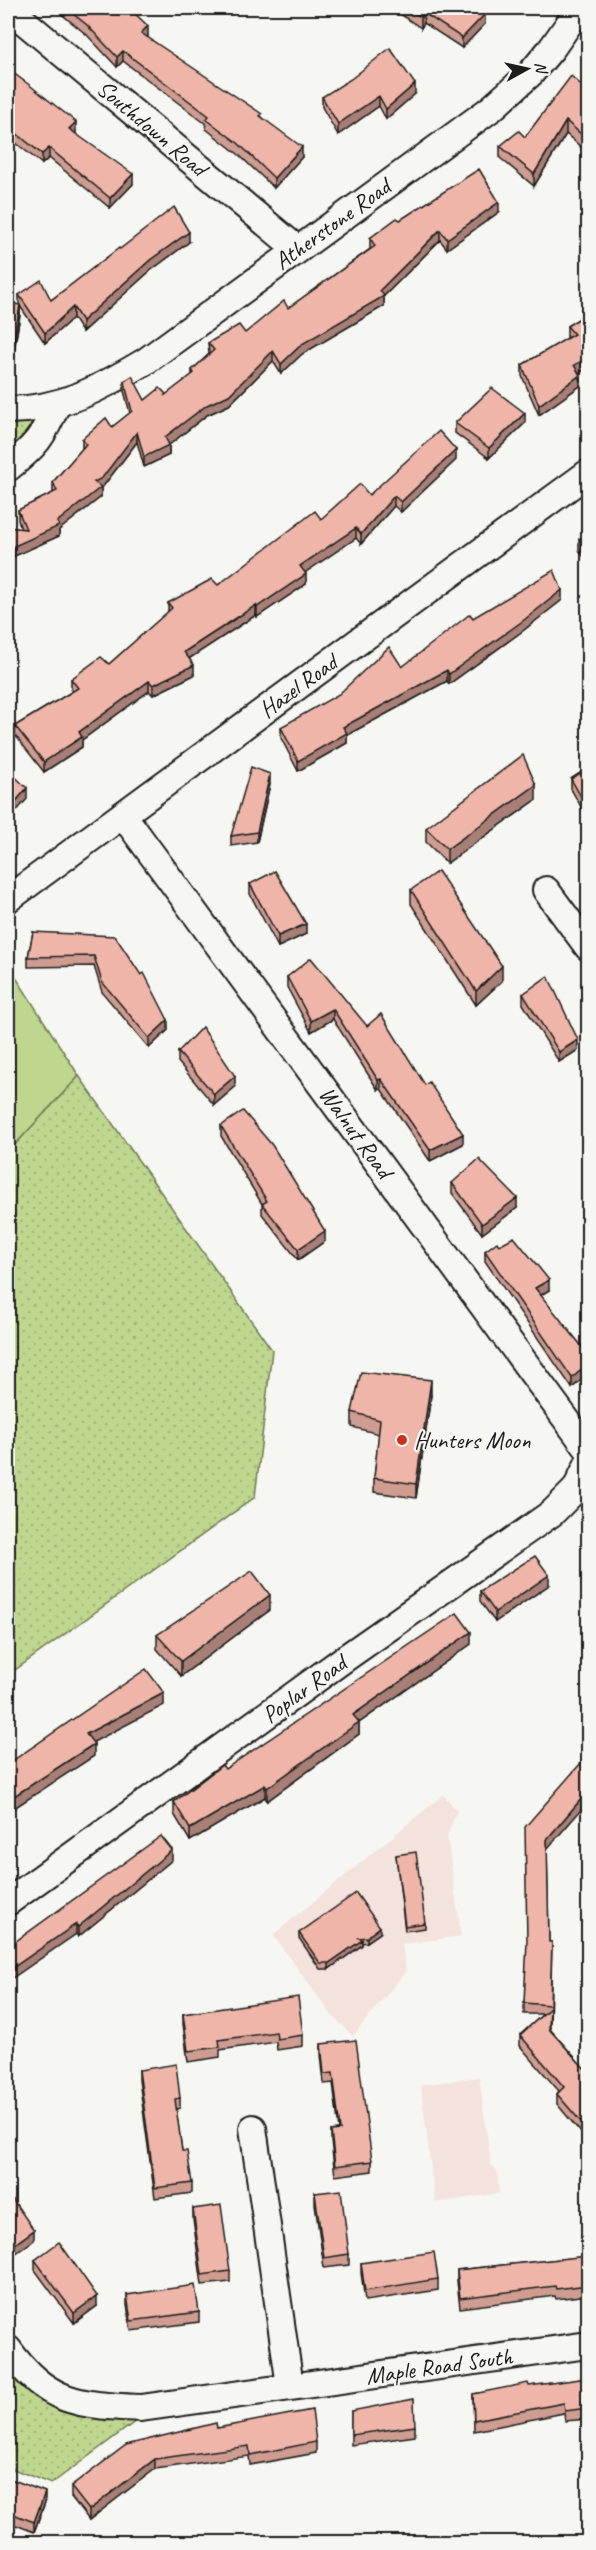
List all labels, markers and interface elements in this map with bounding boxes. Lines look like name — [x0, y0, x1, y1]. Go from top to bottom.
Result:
north arrow — [497, 39, 557, 99]
text: N — [530, 61, 552, 76]
street label: Southdown Road — [91, 73, 216, 185]
street label: Atherstone Road — [268, 170, 399, 276]
street label: Hazel Road — [253, 645, 346, 724]
street label: Walnut Road — [313, 1080, 401, 1187]
place label: Hunters Moon — [414, 1425, 531, 1455]
marker: Hunters Moon — [395, 1433, 409, 1447]
street label: Poplar Road — [256, 1646, 355, 1730]
street label: Maple Road South — [364, 2341, 515, 2391]

